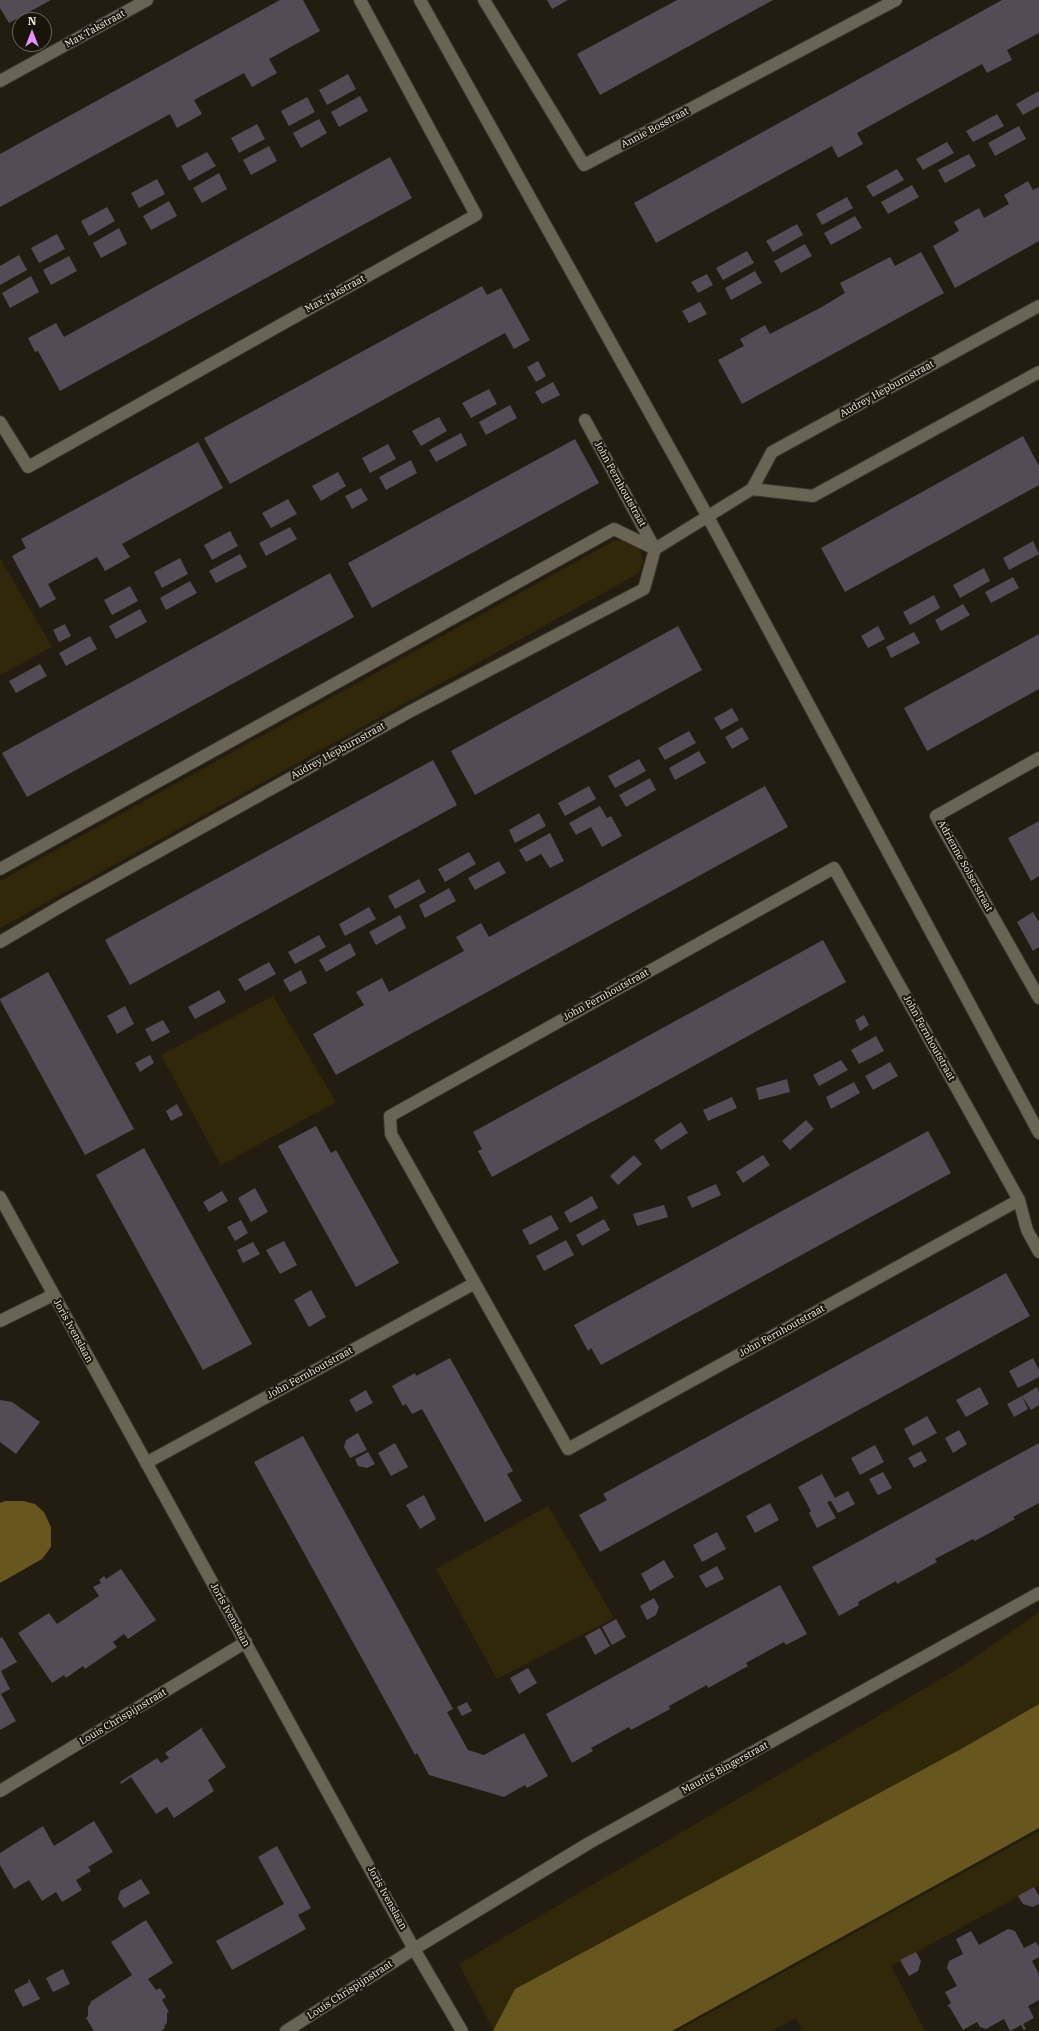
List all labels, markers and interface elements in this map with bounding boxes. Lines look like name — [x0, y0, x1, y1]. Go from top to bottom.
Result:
street label: Max Takstraat — [63, 8, 127, 50]
north arrow — [12, 12, 52, 52]
text: N — [28, 14, 36, 28]
street label: Annie Bosstraat — [619, 105, 691, 151]
street label: Max Takstraat — [303, 273, 367, 315]
street label: Audrey Hepburnstraat — [838, 358, 936, 420]
street label: John Fernhoutstraat — [592, 439, 648, 529]
street label: Audrey Hepburnstraat — [289, 720, 387, 782]
street label: Adrienne Solserstraat — [935, 818, 995, 914]
street label: John Fernhoutstraat — [561, 967, 651, 1023]
street label: John Fernhoutstraat — [901, 993, 957, 1083]
street label: Joris Ivenslaan — [51, 1297, 95, 1365]
street label: John Fernhoutstraat — [737, 1303, 827, 1359]
street label: John Fernhoutstraat — [265, 1345, 355, 1401]
street label: Joris Ivenslaan — [208, 1581, 252, 1649]
street label: Louis Chrispijnstraat — [77, 1686, 169, 1748]
street label: Maurits Bingerstraat — [680, 1739, 770, 1797]
street label: Joris Ivenslaan — [365, 1864, 409, 1932]
street label: Louis Chrispijnstraat — [305, 1958, 395, 2022]

